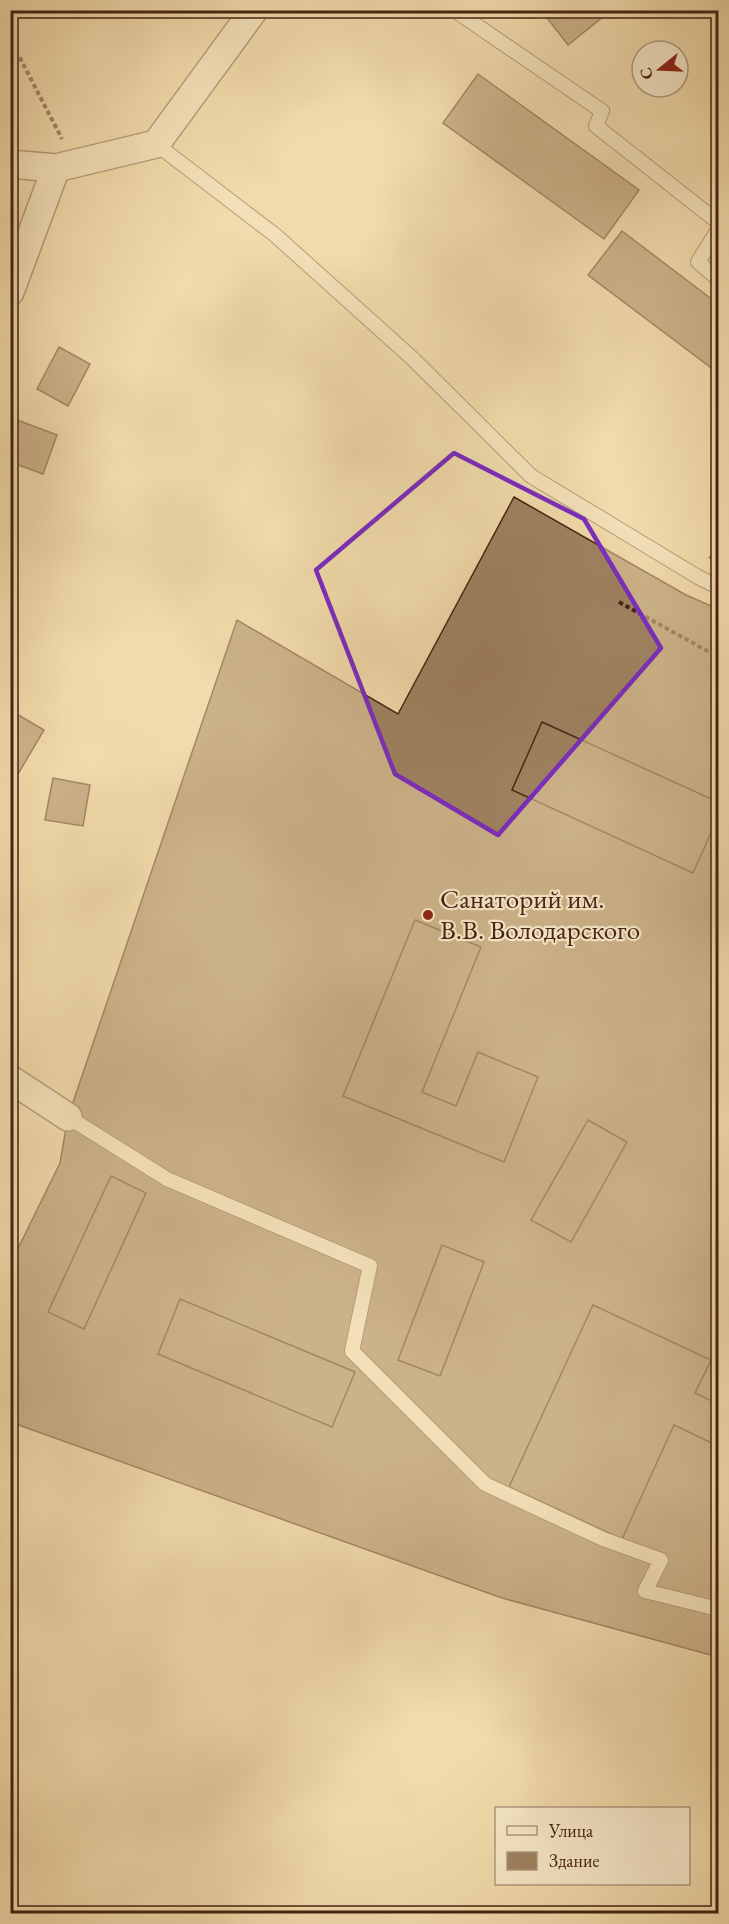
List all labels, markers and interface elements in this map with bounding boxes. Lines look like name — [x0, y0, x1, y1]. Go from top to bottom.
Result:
north arrow — [630, 39, 690, 99]
text: С — [634, 65, 658, 82]
place label: Санаторий им. В.В. Володарского — [440, 881, 640, 947]
marker: Санаторий им. В.В. Володарского — [421, 908, 435, 922]
legend — [495, 1807, 690, 1885]
text: Улица — [548, 1819, 594, 1842]
text: Здание — [549, 1849, 599, 1872]

